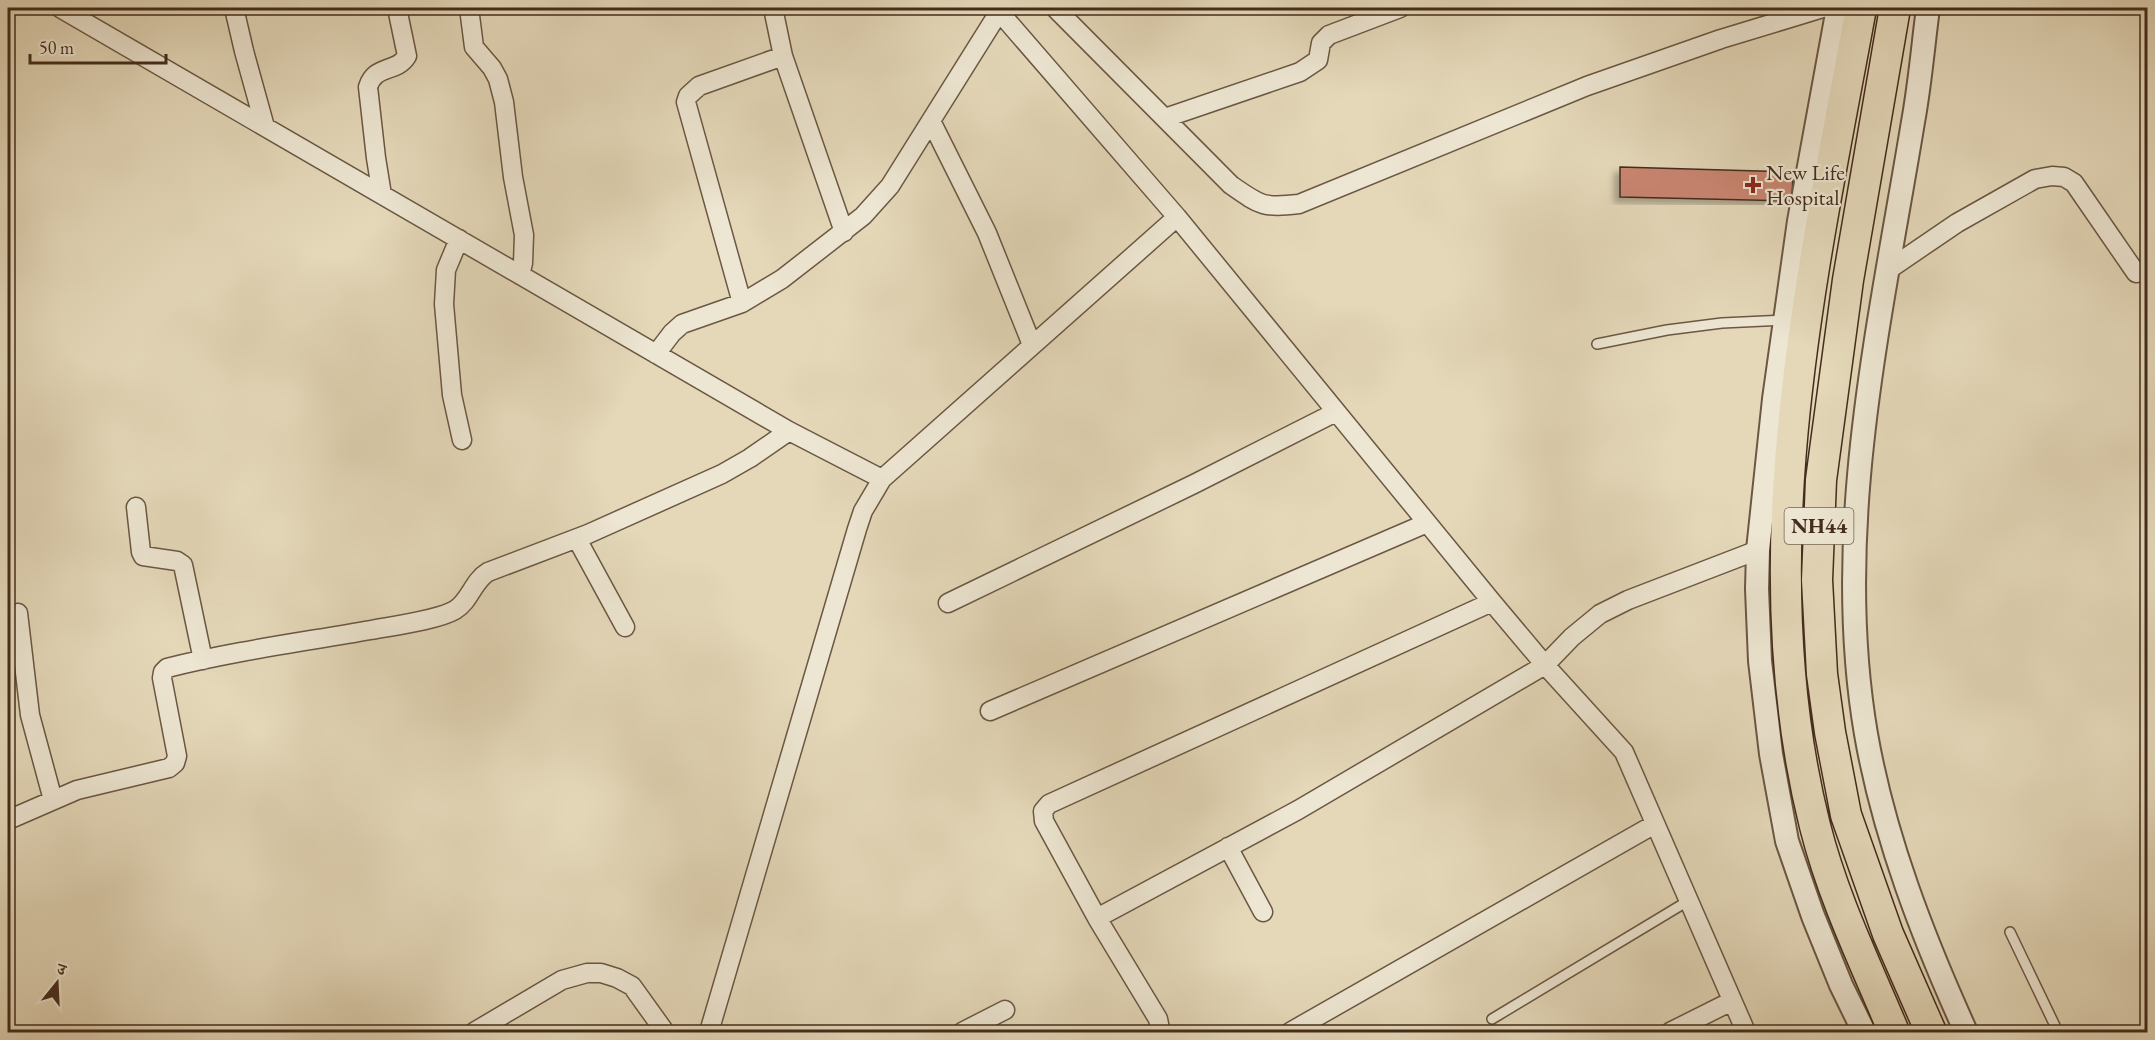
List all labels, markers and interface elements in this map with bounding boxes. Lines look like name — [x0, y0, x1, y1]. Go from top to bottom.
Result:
scale bar — [30, 27, 166, 65]
text: 50 m — [39, 36, 74, 59]
place label: New Life Hospital — [1766, 158, 1845, 212]
marker: New Life Hospital — [1744, 176, 1762, 194]
road number: NH44 — [1784, 508, 1854, 544]
north arrow — [27, 953, 87, 1013]
text: उ — [53, 958, 70, 981]

